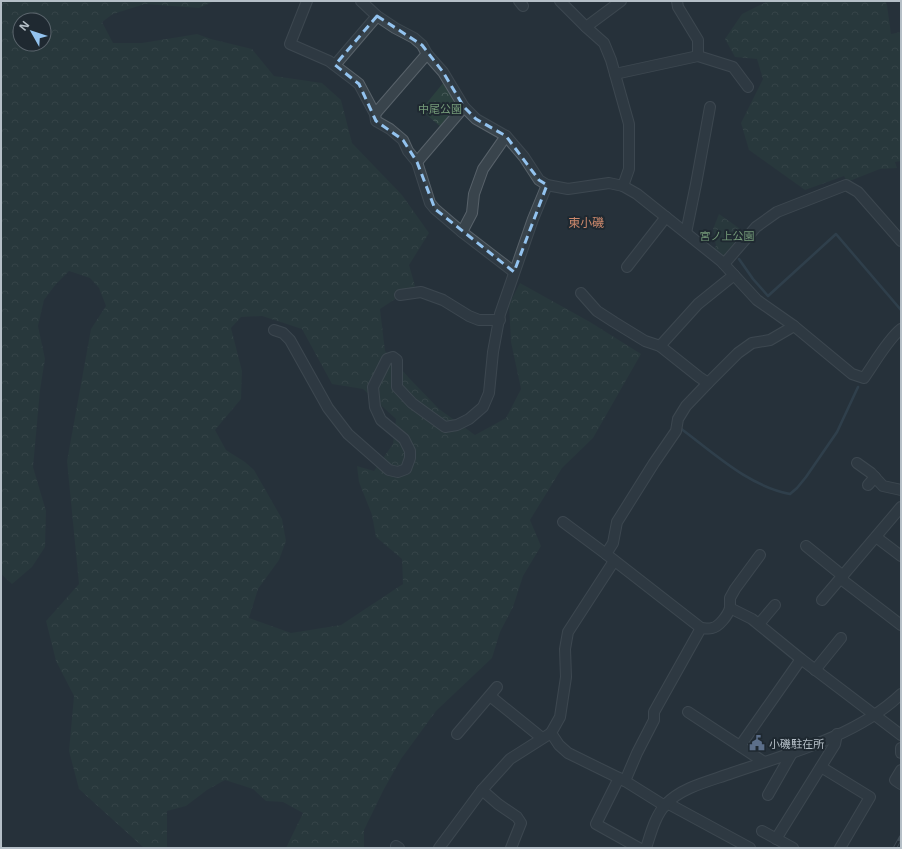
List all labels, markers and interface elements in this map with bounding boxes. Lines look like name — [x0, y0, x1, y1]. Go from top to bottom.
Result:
north arrow — [12, 12, 52, 52]
text: N — [15, 17, 32, 34]
park label: 中尾公園 — [418, 101, 462, 116]
district label: 東小磯 — [568, 214, 604, 231]
park label: 宮ノ上公園 — [700, 228, 755, 243]
public building icon: 小磯駐在所 — [748, 734, 766, 752]
place label: 小磯駐在所 — [769, 736, 825, 751]

